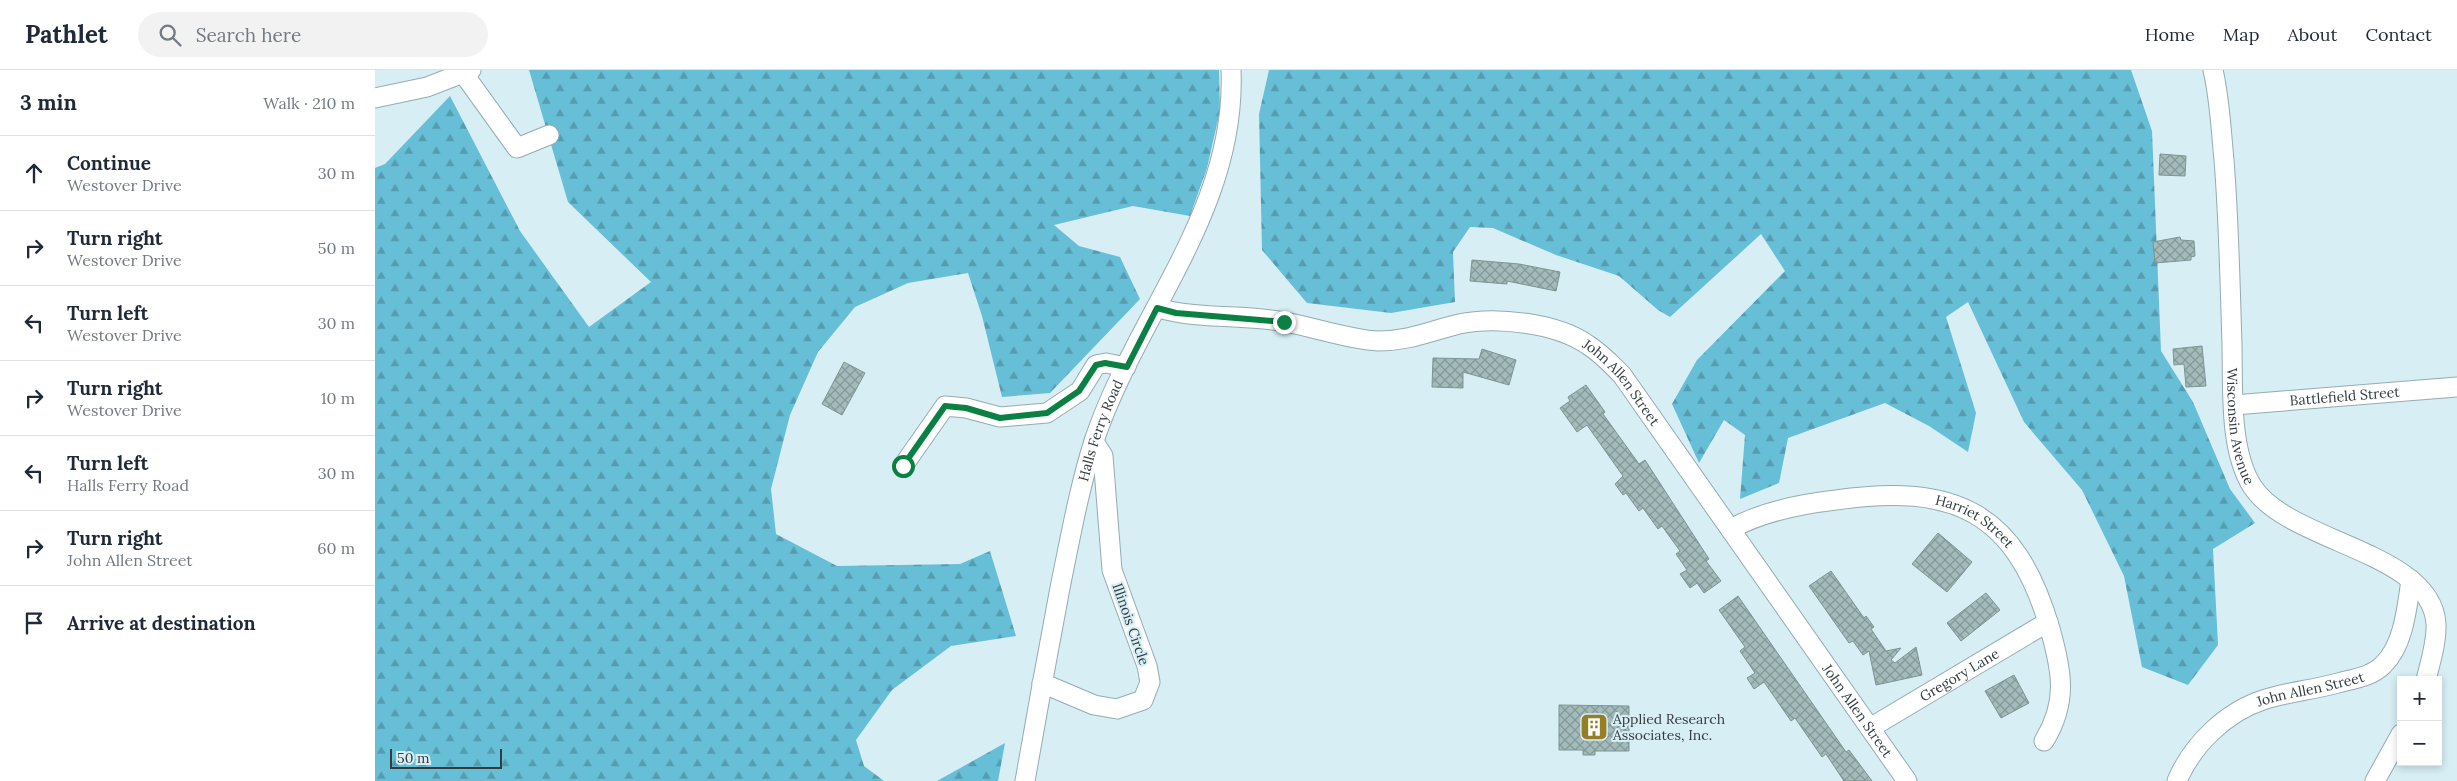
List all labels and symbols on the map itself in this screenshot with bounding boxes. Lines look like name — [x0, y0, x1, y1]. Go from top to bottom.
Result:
route end — [1273, 311, 1296, 334]
street label: John Allen Street — [1578, 334, 1664, 430]
street label: Wisconsin Avenue — [2223, 368, 2259, 488]
street label: Halls Ferry Road — [1074, 377, 1127, 483]
street label: Battlefield Street — [2289, 383, 2401, 409]
route start — [892, 455, 915, 478]
street label: Harriet Street — [1934, 491, 2018, 552]
street label: Illinois Circle — [1109, 581, 1154, 668]
street label: Gregory Lane — [1916, 644, 2003, 705]
street label: John Allen Street — [1818, 660, 1897, 761]
street label: John Allen Street — [2253, 668, 2367, 711]
place label: Applied Research Associates, Inc. — [1612, 710, 1725, 744]
building icon: Applied Research Associates, Inc. — [1579, 712, 1609, 742]
scale bar — [390, 746, 503, 769]

